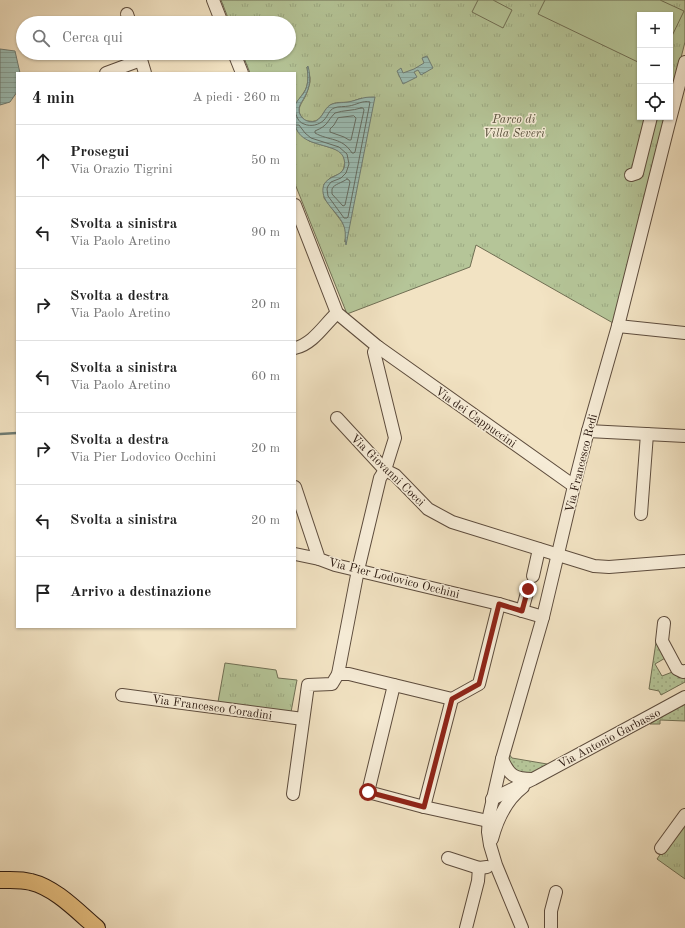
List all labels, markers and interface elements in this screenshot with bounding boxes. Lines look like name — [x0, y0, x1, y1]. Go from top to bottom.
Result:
map controls — [637, 12, 673, 120]
button: + — [637, 12, 673, 48]
search box — [16, 16, 296, 60]
icon: search — [30, 27, 52, 49]
text: Cerca qui — [62, 31, 123, 46]
button: − — [637, 48, 673, 84]
button: locate — [637, 84, 673, 120]
text: 4 min — [32, 90, 75, 107]
text: A piedi · 260 m — [192, 91, 280, 104]
park label: Parco di Villa Severi — [483, 114, 545, 140]
text: Prosegui — [70, 145, 129, 160]
icon: ahead — [32, 150, 54, 172]
text: 50 m — [251, 154, 280, 167]
text: Via Orazio Tigrini — [70, 163, 172, 176]
text: Svolta a sinistra — [70, 217, 177, 232]
icon: left — [32, 222, 54, 244]
text: 90 m — [251, 226, 280, 239]
text: Via Paolo Aretino — [70, 235, 171, 248]
text: Svolta a destra — [70, 289, 169, 304]
icon: right — [32, 294, 54, 316]
text: 20 m — [251, 298, 280, 311]
text: Via Paolo Aretino — [70, 307, 171, 320]
text: Svolta a sinistra — [70, 361, 177, 376]
icon: left — [32, 366, 54, 388]
text: 60 m — [251, 370, 280, 383]
text: Via Paolo Aretino — [70, 379, 171, 392]
street label: Via dei Cappuccini — [433, 385, 518, 450]
street label: Via Francesco Redi — [564, 413, 600, 514]
street label: Via Giovanni Cocci — [348, 432, 427, 509]
text: Svolta a destra — [70, 433, 169, 448]
icon: right — [32, 438, 54, 460]
text: 20 m — [251, 442, 280, 455]
text: Via Pier Lodovico Occhini — [70, 451, 216, 464]
icon: left — [32, 510, 54, 532]
text: Svolta a sinistra — [70, 513, 177, 528]
text: 20 m — [251, 514, 280, 527]
street label: Via Pier Lodovico Occhini — [327, 557, 461, 601]
route end — [519, 580, 537, 598]
icon: arrive — [32, 582, 54, 604]
text: Arrivo a destinazione — [70, 585, 211, 600]
street label: Via Francesco Coradini — [151, 694, 273, 722]
street label: Via Antonio Garbasso — [556, 707, 663, 771]
route start — [359, 783, 377, 801]

